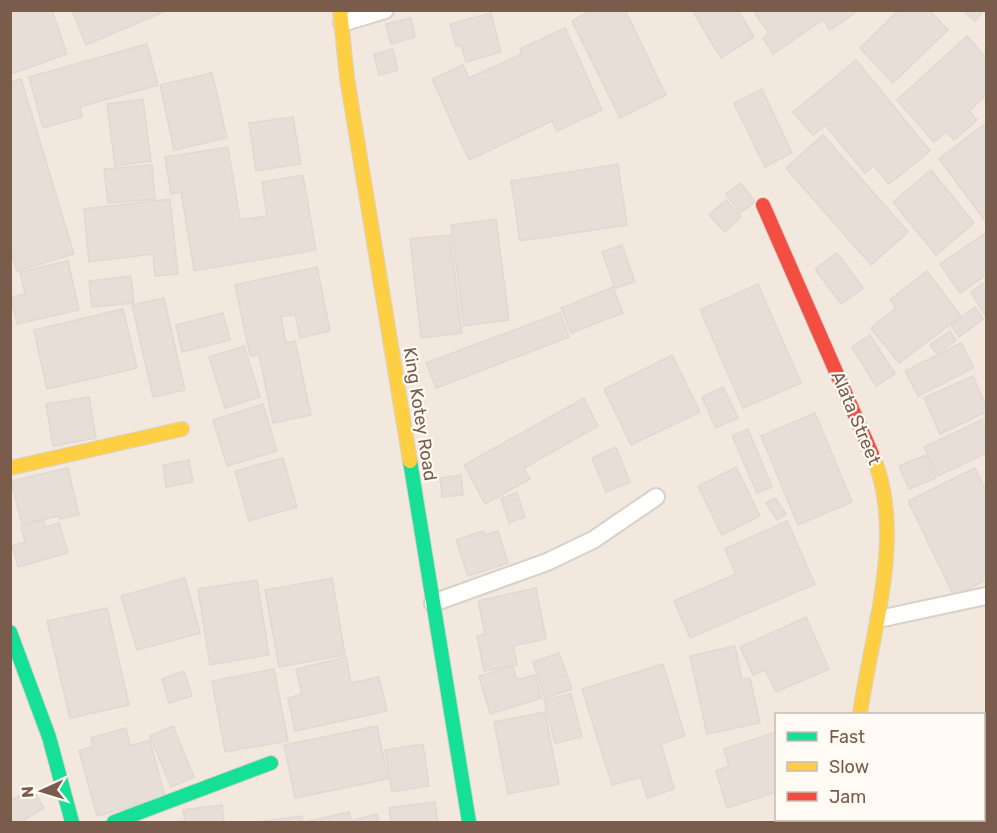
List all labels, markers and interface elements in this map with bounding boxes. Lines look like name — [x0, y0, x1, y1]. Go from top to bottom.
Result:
street label: King Kotey Road — [399, 346, 441, 482]
street label: Alata Street — [826, 368, 886, 468]
legend — [775, 713, 985, 821]
text: Fast — [829, 726, 865, 748]
text: Slow — [829, 756, 869, 778]
north arrow — [12, 761, 72, 821]
text: N — [18, 786, 37, 798]
text: Jam — [829, 786, 866, 808]

